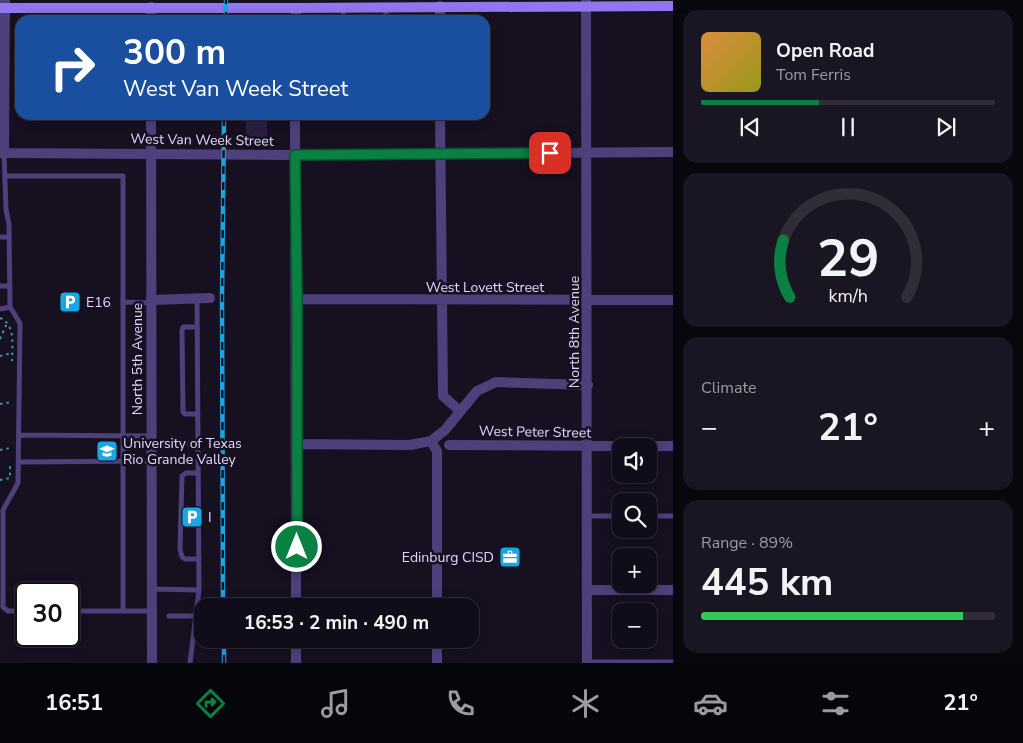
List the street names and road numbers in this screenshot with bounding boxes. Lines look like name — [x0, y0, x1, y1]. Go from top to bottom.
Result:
street label: West Van Week Street — [130, 129, 274, 151]
street label: North 8th Avenue — [565, 276, 584, 388]
street label: West Lovett Street — [426, 278, 544, 297]
street label: North 5th Avenue — [128, 303, 147, 415]
street label: West Peter Street — [479, 422, 591, 442]

